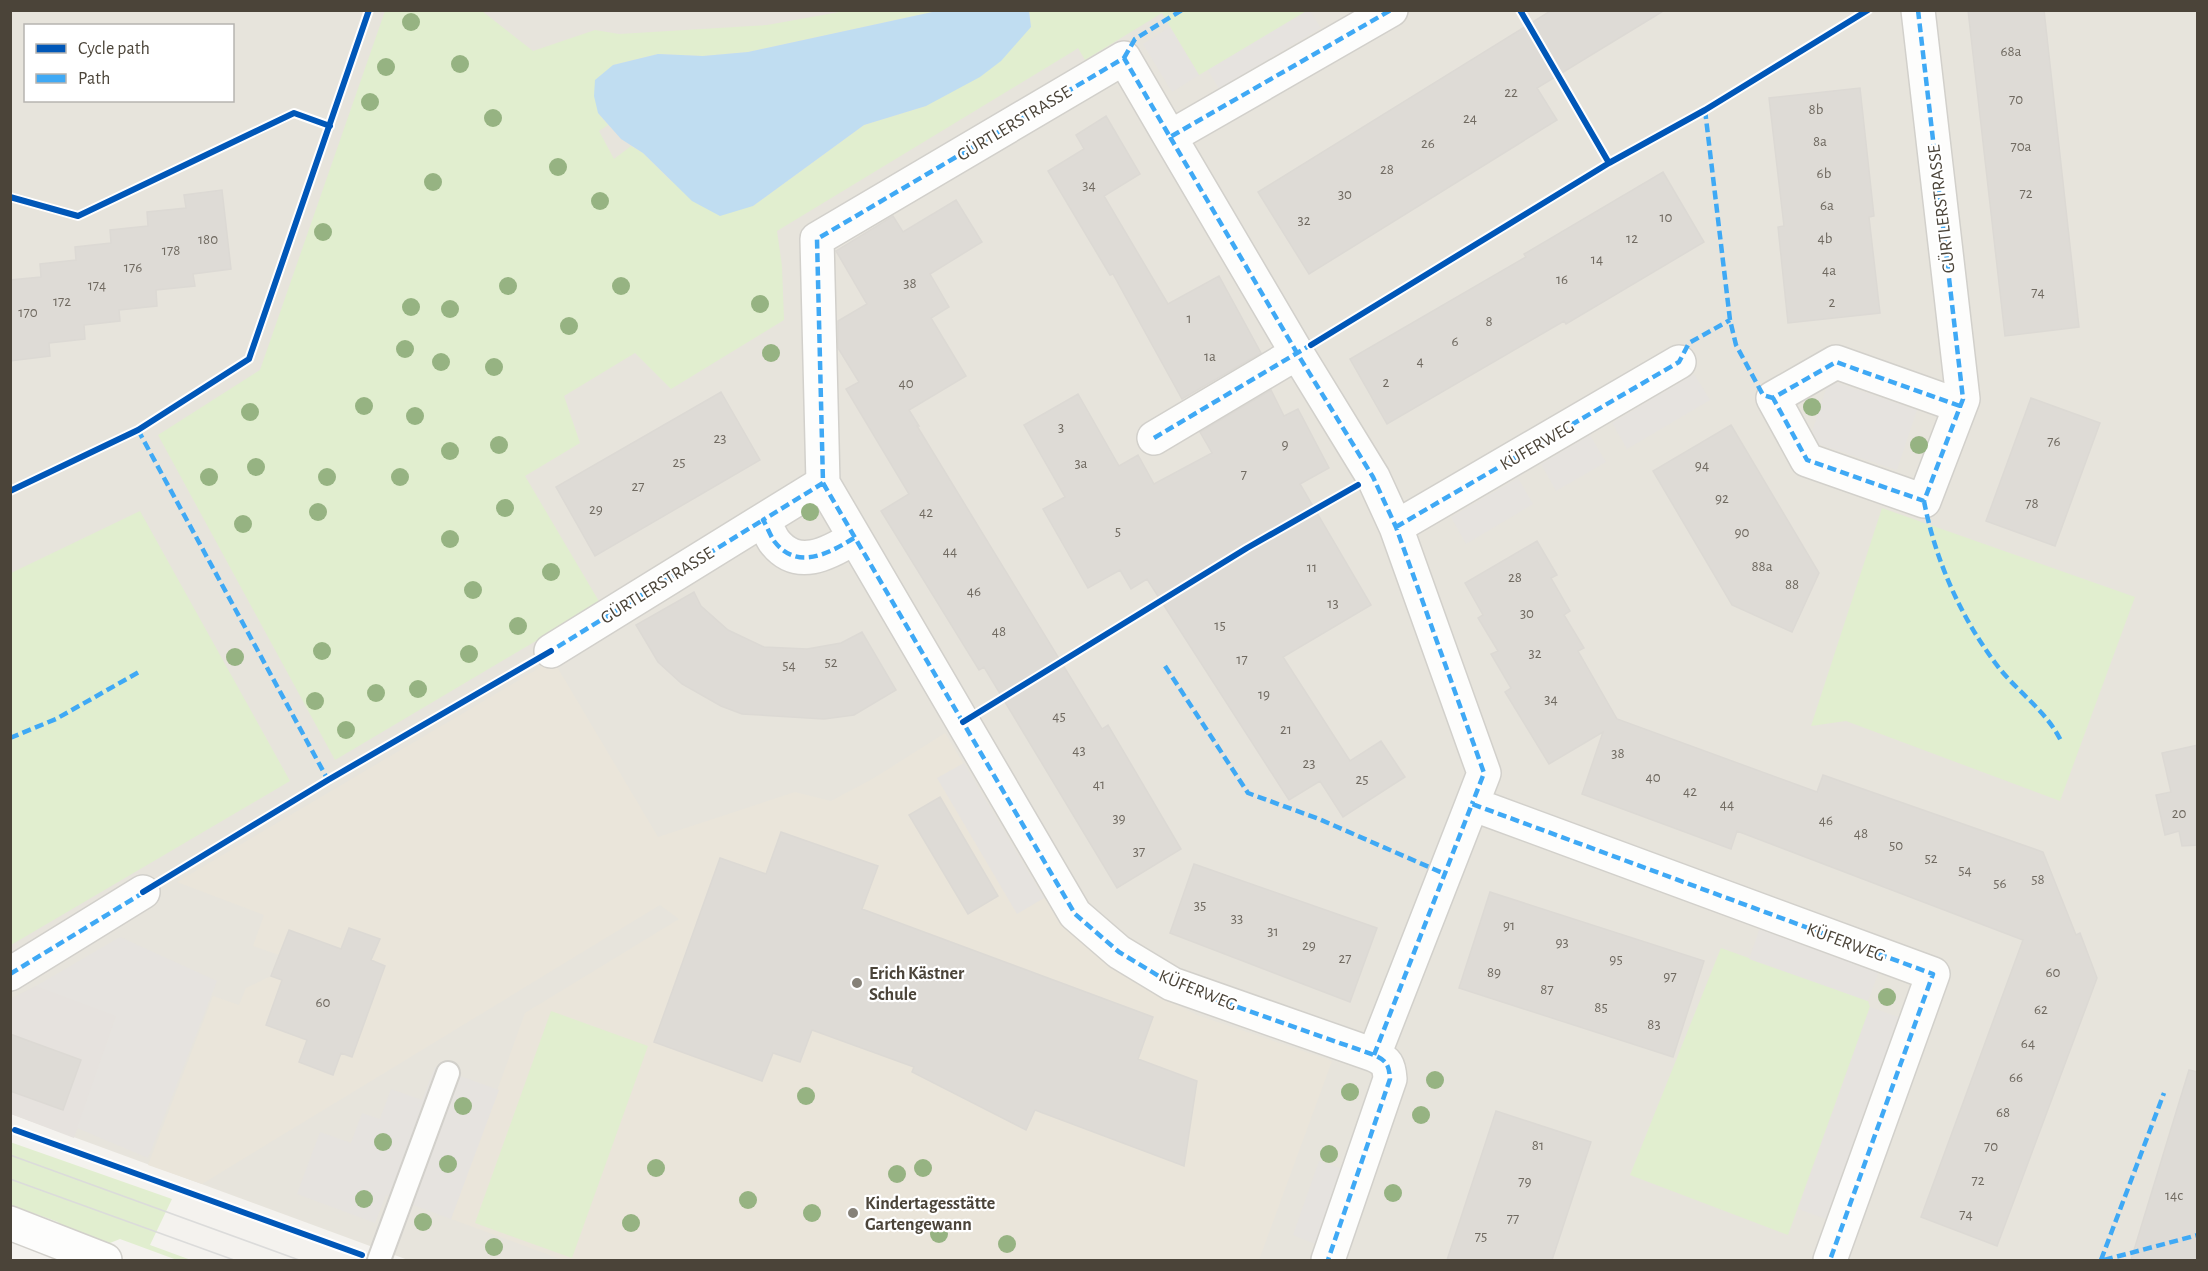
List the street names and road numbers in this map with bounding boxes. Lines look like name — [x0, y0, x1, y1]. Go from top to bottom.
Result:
street label: GÜRTLERSTRASSE — [953, 81, 1075, 165]
street label: GÜRTLERSTRASSE — [1923, 143, 1959, 274]
street label: KÜFERWEG — [1496, 416, 1578, 474]
street label: GÜRTLERSTRASSE — [597, 542, 717, 628]
street label: KÜFERWEG — [1804, 919, 1888, 965]
street label: KÜFERWEG — [1156, 965, 1240, 1015]

